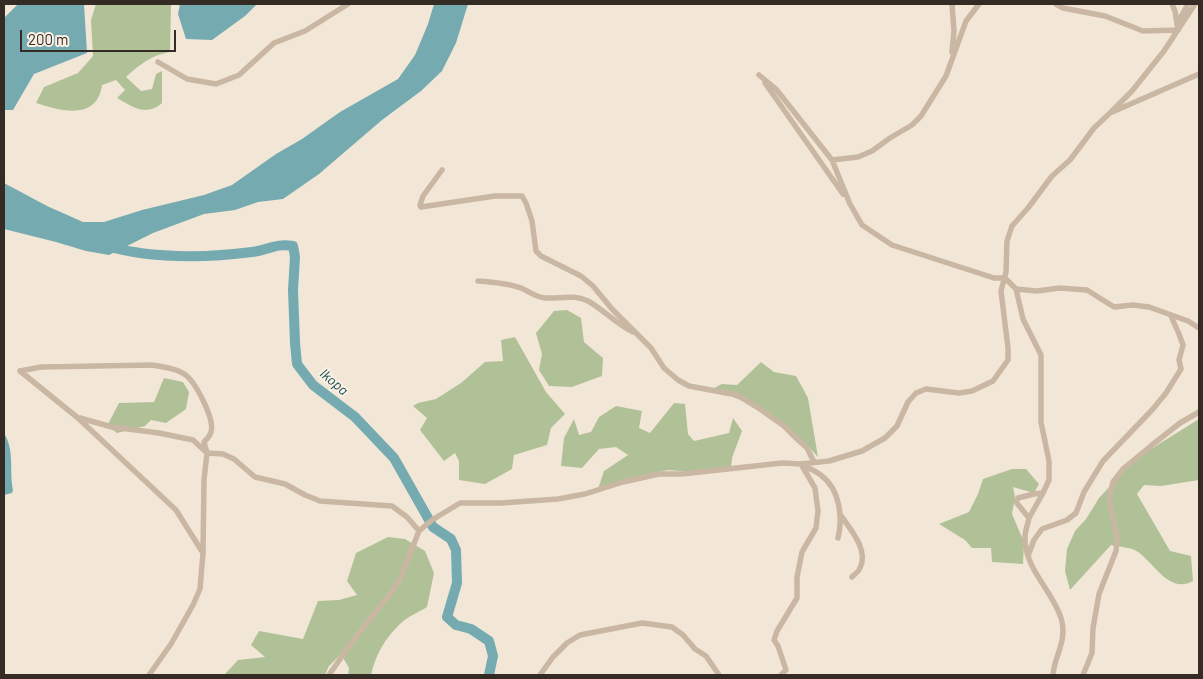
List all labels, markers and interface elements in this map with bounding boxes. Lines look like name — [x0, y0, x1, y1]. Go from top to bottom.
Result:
scale bar — [22, 20, 179, 52]
text: 200 m — [28, 30, 68, 48]
water label: Ikopa — [316, 365, 352, 399]

